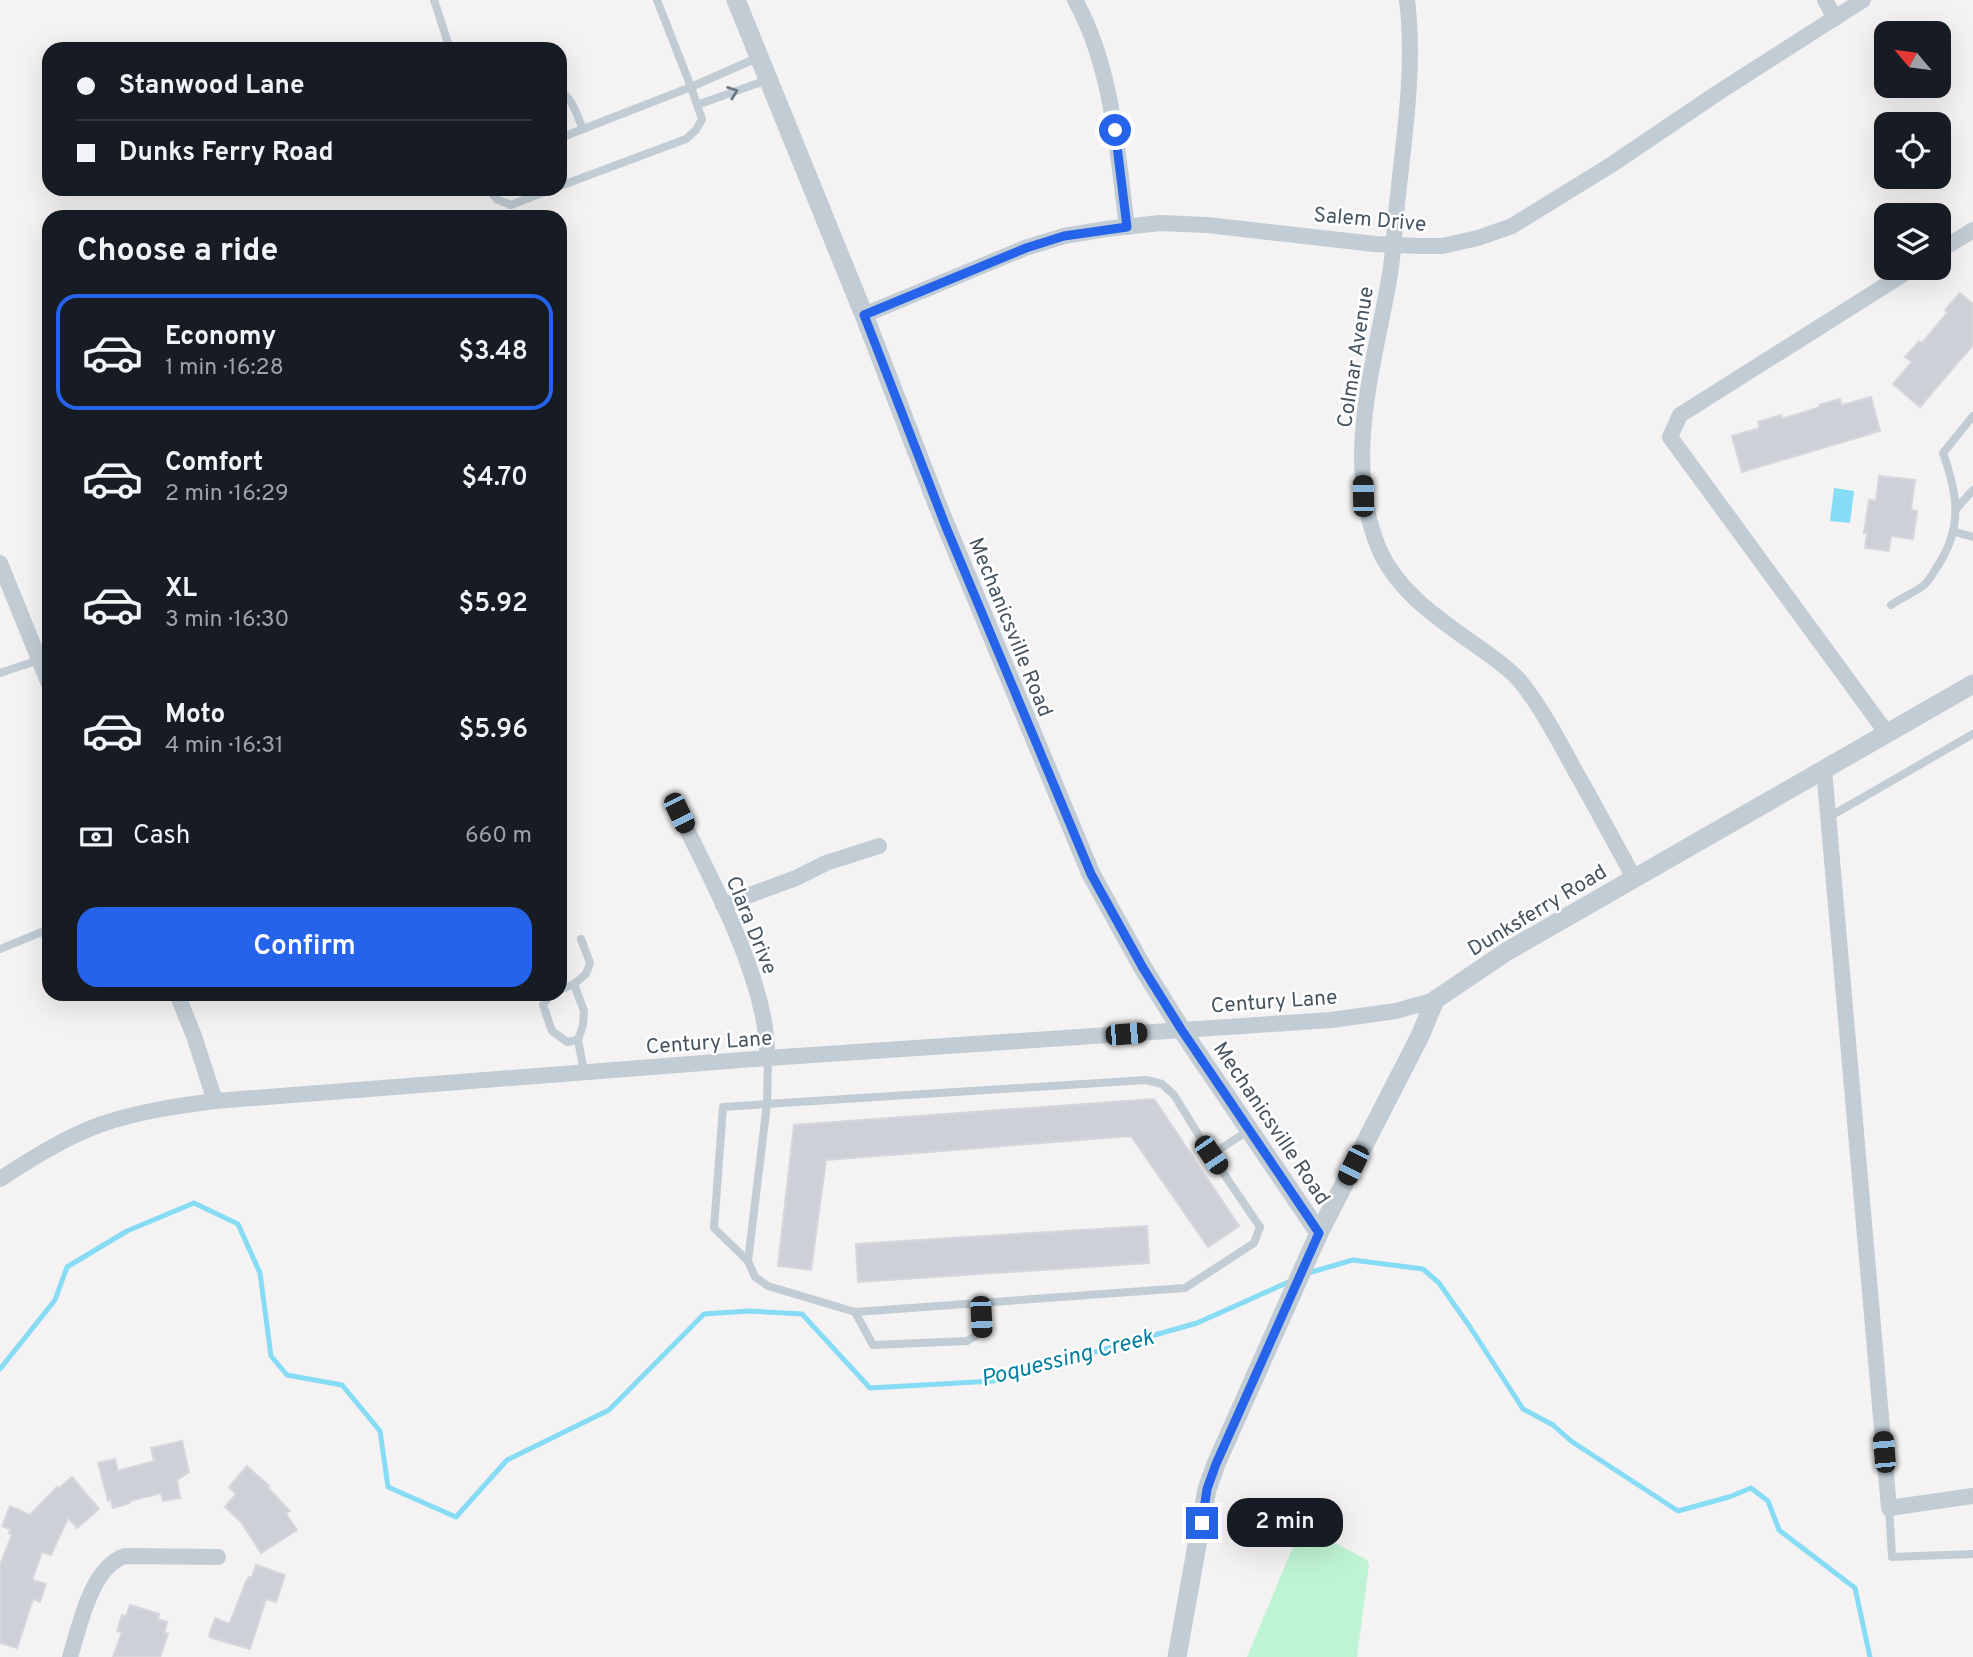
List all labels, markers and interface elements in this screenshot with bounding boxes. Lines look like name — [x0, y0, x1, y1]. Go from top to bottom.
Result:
north arrow — [1874, 21, 1951, 98]
map controls — [1874, 21, 1951, 280]
text: Stanwood Lane — [119, 70, 305, 103]
one-way arrow — [726, 87, 738, 101]
button: locate — [1874, 112, 1951, 189]
route start — [1099, 114, 1131, 146]
text: Dunks Ferry Road — [119, 137, 333, 170]
street label: Salem Drive — [1312, 202, 1427, 239]
button: layers — [1874, 203, 1951, 280]
text: Choose a ride — [77, 232, 278, 272]
street label: Colmar Avenue — [1332, 285, 1381, 430]
icon: car — [81, 321, 144, 384]
text: Economy — [165, 321, 276, 354]
text: $3.48 — [458, 336, 528, 369]
text: 1 min · 16:28 — [165, 354, 284, 383]
icon: car — [81, 447, 144, 510]
text: Comfort — [165, 447, 263, 480]
text: $4.70 — [462, 462, 528, 495]
car — [1353, 475, 1374, 517]
text: 2 min · 16:29 — [165, 480, 289, 509]
street label: Mechanicsville Road — [961, 534, 1058, 721]
icon: car — [81, 573, 144, 636]
text: XL — [165, 573, 197, 606]
text: $5.92 — [459, 588, 528, 621]
text: 3 min · 16:30 — [165, 606, 289, 635]
icon: car — [81, 699, 144, 762]
text: Moto — [165, 699, 225, 732]
text: $5.96 — [459, 714, 528, 747]
text: 4 min · 16:31 — [165, 732, 284, 761]
car — [661, 790, 698, 836]
icon: cash — [77, 818, 115, 856]
text: Cash — [133, 820, 190, 853]
text: 660 m — [465, 822, 532, 851]
street label: Dunksferry Road — [1463, 859, 1612, 963]
street label: Clara Drive — [719, 872, 783, 979]
button: Confirm — [77, 907, 532, 987]
street label: Century Lane — [1210, 985, 1338, 1020]
car — [1105, 1022, 1148, 1046]
street label: Century Lane — [645, 1026, 773, 1061]
street label: Mechanicsville Road — [1206, 1037, 1335, 1211]
car — [1191, 1132, 1232, 1178]
car — [1335, 1142, 1372, 1188]
car — [970, 1295, 993, 1339]
water label: Poquessing Creek — [978, 1324, 1157, 1395]
car — [1872, 1430, 1897, 1474]
callout: 2 min — [1226, 1498, 1342, 1548]
route end — [1186, 1507, 1218, 1539]
text: 2 min — [1255, 1508, 1315, 1537]

